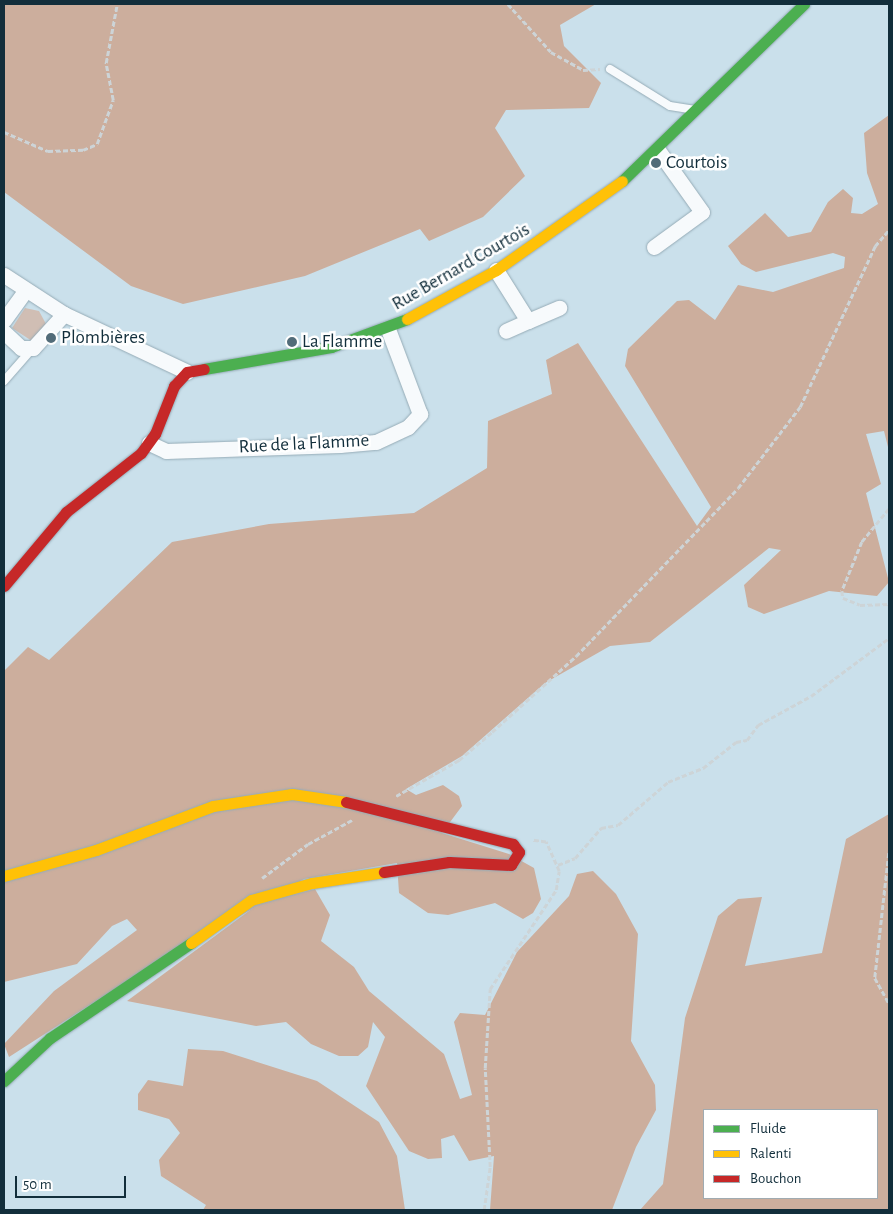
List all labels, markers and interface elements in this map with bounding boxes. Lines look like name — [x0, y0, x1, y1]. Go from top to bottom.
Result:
place label: Courtois — [666, 152, 727, 174]
marker: Courtois — [650, 157, 662, 169]
street label: Rue Bernard Courtois — [388, 218, 534, 316]
place label: Plombières — [61, 327, 145, 349]
place label: La Flamme — [302, 331, 382, 353]
marker: Plombières — [45, 332, 57, 344]
marker: La Flamme — [286, 336, 298, 348]
street label: Rue de la Flamme — [238, 429, 370, 459]
legend — [703, 1109, 878, 1199]
text: Fluide — [750, 1121, 786, 1136]
text: Ralenti — [750, 1146, 792, 1161]
scale bar — [18, 1166, 129, 1198]
text: Bouchon — [750, 1171, 801, 1186]
text: 50 m — [23, 1177, 52, 1192]

